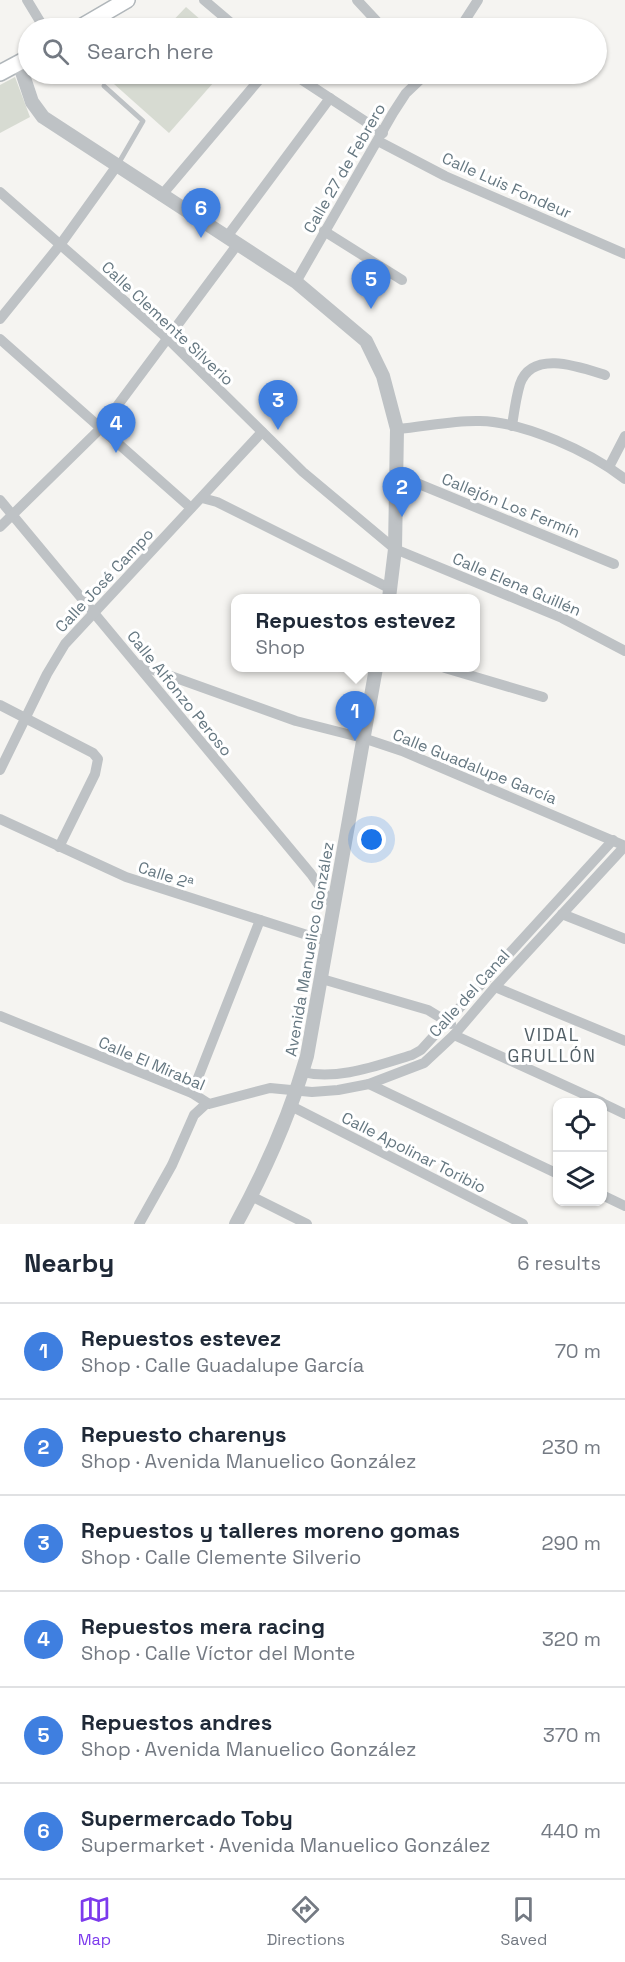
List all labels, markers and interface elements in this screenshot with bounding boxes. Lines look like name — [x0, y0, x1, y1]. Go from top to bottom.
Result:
search box — [18, 18, 607, 84]
icon: search — [39, 35, 72, 68]
text: Search here — [87, 37, 214, 65]
street label: Calle 27 de Febrero — [299, 100, 390, 237]
street label: Calle Luis Fondeur — [439, 147, 575, 223]
pin: 6 — [182, 188, 220, 238]
street label: Calle Clemente Silverio — [97, 257, 238, 390]
pin: 5 — [352, 260, 391, 309]
pin: 3 — [258, 380, 298, 430]
pin: 4 — [96, 404, 136, 453]
pin: 2 — [382, 468, 422, 517]
street label: Callejón Los Fermín — [439, 468, 583, 543]
street label: Calle José Campo — [51, 524, 158, 637]
street label: Calle Elena Guillén — [449, 548, 584, 621]
popup — [231, 594, 480, 672]
text: Repuestos estevez — [255, 606, 456, 634]
street label: Calle Alfonzo Peroso — [122, 626, 237, 760]
text: Shop — [255, 634, 305, 660]
pin: 1 — [336, 692, 374, 741]
street label: Calle Guadalupe García — [390, 724, 560, 809]
your location — [357, 825, 386, 854]
street label: Avenida Manuelico González — [280, 840, 339, 1058]
street label: Calle 2ª — [135, 857, 197, 894]
street label: Calle del Canal — [424, 945, 514, 1042]
district label: VIDAL GRULLÓN — [507, 1023, 597, 1067]
street label: Calle El Mirabal — [95, 1032, 208, 1095]
map controls — [553, 1098, 607, 1206]
button: locate — [553, 1098, 607, 1152]
street label: Calle Apolinar Toribio — [338, 1107, 490, 1198]
button: layers — [553, 1152, 607, 1206]
text: Nearby — [24, 1246, 114, 1280]
text: 6 results — [517, 1250, 601, 1276]
text: Repuestos estevez — [81, 1324, 281, 1352]
text: 1 — [39, 1338, 48, 1364]
text: 70 m — [555, 1338, 601, 1364]
text: Shop · Calle Guadalupe García — [81, 1352, 364, 1378]
text: Repuesto charenys — [81, 1420, 287, 1448]
text: 2 — [38, 1434, 49, 1460]
text: 230 m — [542, 1434, 601, 1460]
text: Shop · Avenida Manuelico González — [81, 1448, 416, 1474]
text: Repuestos y talleres moreno gomas — [81, 1516, 460, 1544]
text: 3 — [37, 1530, 50, 1556]
text: 290 m — [542, 1530, 601, 1556]
text: Shop · Calle Clemente Silverio — [81, 1544, 361, 1570]
text: Repuestos mera racing — [81, 1612, 325, 1640]
text: 4 — [37, 1626, 50, 1652]
text: 320 m — [542, 1626, 601, 1652]
text: Shop · Calle Víctor del Monte — [81, 1640, 355, 1666]
text: Repuestos andres — [81, 1708, 272, 1736]
text: 5 — [38, 1722, 50, 1748]
text: 370 m — [543, 1722, 601, 1748]
text: Shop · Avenida Manuelico González — [81, 1736, 416, 1762]
text: Supermercado Toby — [81, 1804, 293, 1832]
text: 6 — [37, 1818, 50, 1844]
text: 440 m — [541, 1818, 601, 1844]
text: Supermarket · Avenida Manuelico González — [81, 1832, 491, 1858]
tab: Map — [78, 1893, 111, 1950]
tab: Directions — [267, 1893, 345, 1950]
tab: Saved — [501, 1893, 547, 1950]

